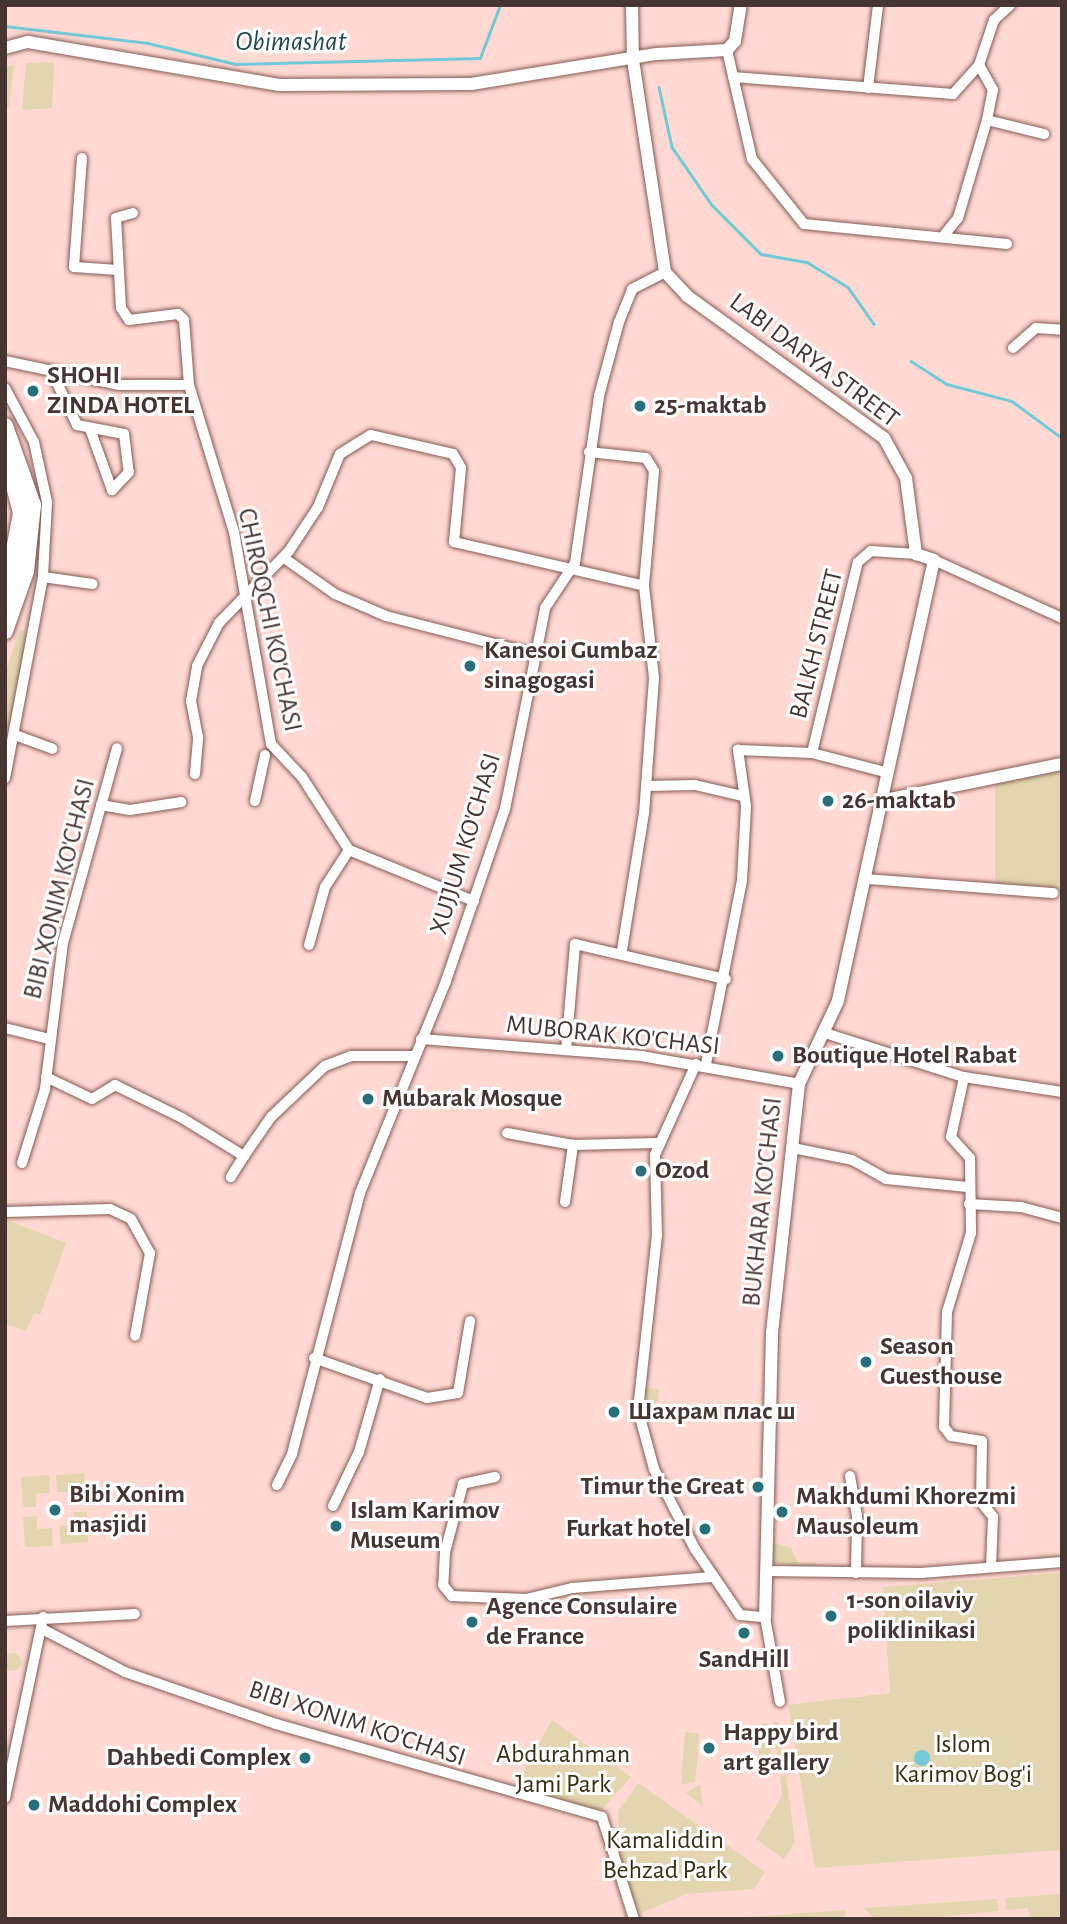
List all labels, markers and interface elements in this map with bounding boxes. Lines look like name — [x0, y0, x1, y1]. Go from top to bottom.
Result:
water label: Obimashat — [235, 25, 347, 59]
street label: LABI DARYA STREET — [723, 287, 905, 435]
place label: SHOHI ZINDA HOTEL — [47, 360, 194, 422]
marker: SHOHI ZINDA HOTEL — [25, 383, 41, 399]
place label: 25-maktab — [654, 390, 767, 422]
marker: 25-maktab — [632, 398, 648, 414]
street label: CHIROQCHI KO'CHASI — [230, 506, 308, 734]
street label: BALKH STREET — [783, 566, 851, 722]
place label: Kanesoi Gumbaz sinagogasi — [484, 635, 657, 696]
marker: Kanesoi Gumbaz sinagogasi — [462, 658, 478, 674]
street label: XUJJUM KO'CHASI — [424, 749, 508, 939]
street label: BIBI XONIM KO'CHASI — [17, 775, 103, 1003]
place label: 26-maktab — [842, 785, 956, 817]
marker: 26-maktab — [820, 793, 836, 809]
street label: MUBORAK KO'CHASI — [505, 1009, 721, 1063]
place label: Boutique Hotel Rabat — [792, 1040, 1017, 1072]
marker: Boutique Hotel Rabat — [770, 1048, 786, 1064]
place label: Mubarak Mosque — [382, 1083, 562, 1115]
marker: Mubarak Mosque — [360, 1091, 376, 1107]
street label: BUKHARA KO'CHASI — [736, 1096, 790, 1308]
place label: Ozod — [655, 1155, 709, 1187]
marker: Ozod — [633, 1163, 649, 1179]
place label: Season Guesthouse — [880, 1331, 1002, 1392]
marker: Season Guesthouse — [858, 1354, 874, 1370]
place label: Шахрам плас ш — [628, 1396, 796, 1428]
marker: Шахрам плас ш — [606, 1404, 622, 1420]
place label: Timur the Great — [580, 1471, 744, 1503]
place label: Bibi Xonim masjidi — [69, 1479, 185, 1540]
marker: Timur the Great — [750, 1479, 766, 1495]
place label: Makhdumi Khorezmi Mausoleum — [796, 1481, 1016, 1542]
place label: Islam Karimov Museum — [350, 1495, 500, 1556]
marker: Bibi Xonim masjidi — [47, 1502, 63, 1518]
marker: Makhdumi Khorezmi Mausoleum — [774, 1504, 790, 1520]
place label: Furkat hotel — [566, 1513, 691, 1545]
marker: Islam Karimov Museum — [328, 1518, 344, 1534]
marker: Furkat hotel — [697, 1521, 713, 1537]
place label: 1-son oilaviy poliklinikasi — [847, 1585, 976, 1646]
place label: Agence Consulaire de France — [486, 1591, 677, 1652]
marker: 1-son oilaviy poliklinikasi — [821, 1606, 841, 1626]
marker: Agence Consulaire de France — [464, 1614, 480, 1630]
marker: SandHill — [736, 1625, 752, 1641]
place label: SandHill — [699, 1644, 789, 1676]
street label: BIBI XONIM KO'CHASI — [245, 1674, 469, 1774]
place label: Happy bird art gallery — [723, 1717, 838, 1778]
park label: Islom Karimov Bog'i — [894, 1729, 1032, 1790]
park label: Abdurahman Jami Park — [496, 1739, 630, 1800]
marker: Happy bird art gallery — [701, 1740, 717, 1756]
place label: Dahbedi Complex — [106, 1742, 291, 1774]
marker: Dahbedi Complex — [297, 1750, 313, 1766]
place label: Maddohi Complex — [48, 1789, 237, 1821]
marker: Maddohi Complex — [26, 1797, 42, 1813]
park label: Kamaliddin Behzad Park — [603, 1825, 727, 1886]

